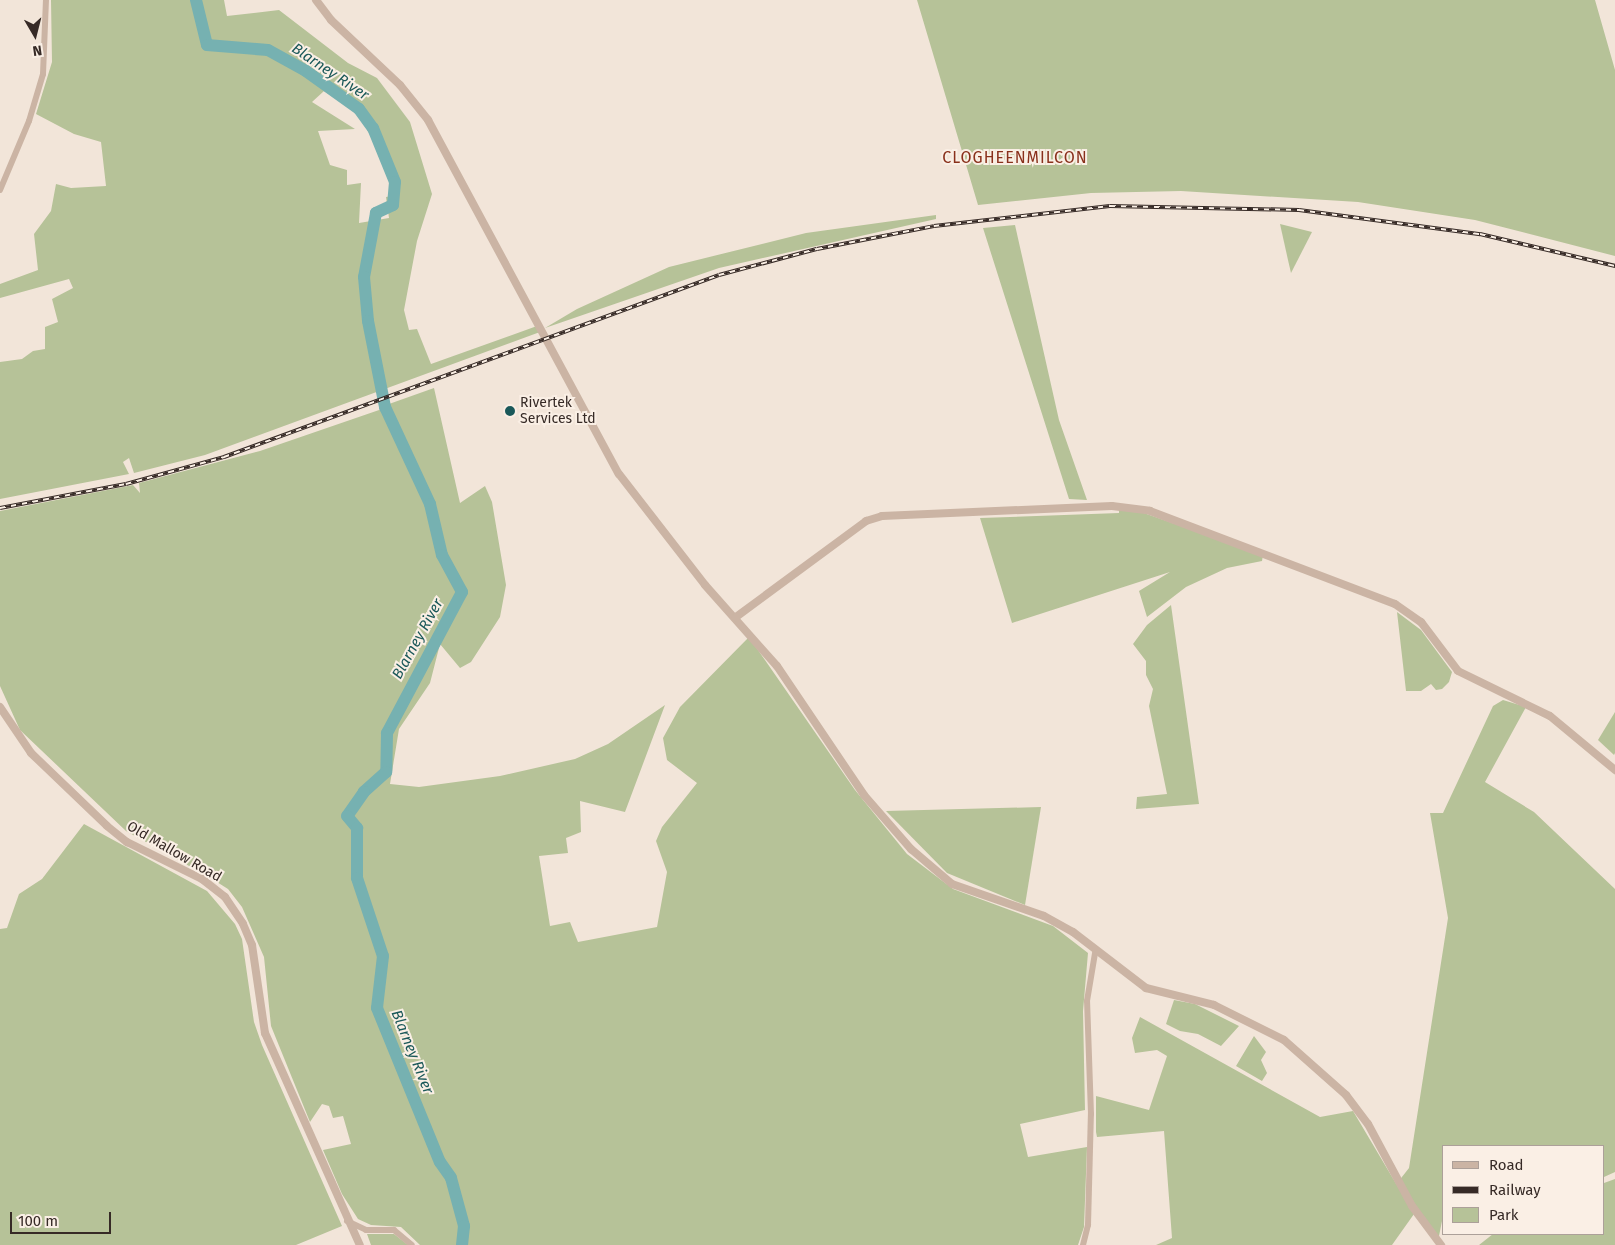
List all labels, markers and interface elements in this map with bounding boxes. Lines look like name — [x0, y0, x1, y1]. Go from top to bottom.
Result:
north arrow — [10, 10, 60, 60]
water label: Blarney River — [288, 40, 372, 104]
text: N — [31, 41, 43, 59]
district label: CLOGHEENMILCON — [941, 148, 1089, 168]
place label: Rivertek Services Ltd — [520, 395, 596, 428]
marker: Rivertek Services Ltd — [504, 405, 516, 417]
water label: Blarney River — [389, 596, 447, 682]
street label: Old Mallow Road — [124, 818, 224, 886]
water label: Blarney River — [387, 1007, 437, 1097]
legend — [1442, 1145, 1605, 1235]
text: Road — [1489, 1156, 1524, 1174]
text: Railway — [1489, 1181, 1541, 1199]
scale bar — [12, 1202, 114, 1234]
text: Park — [1489, 1206, 1519, 1224]
text: 100 m — [18, 1212, 58, 1230]

